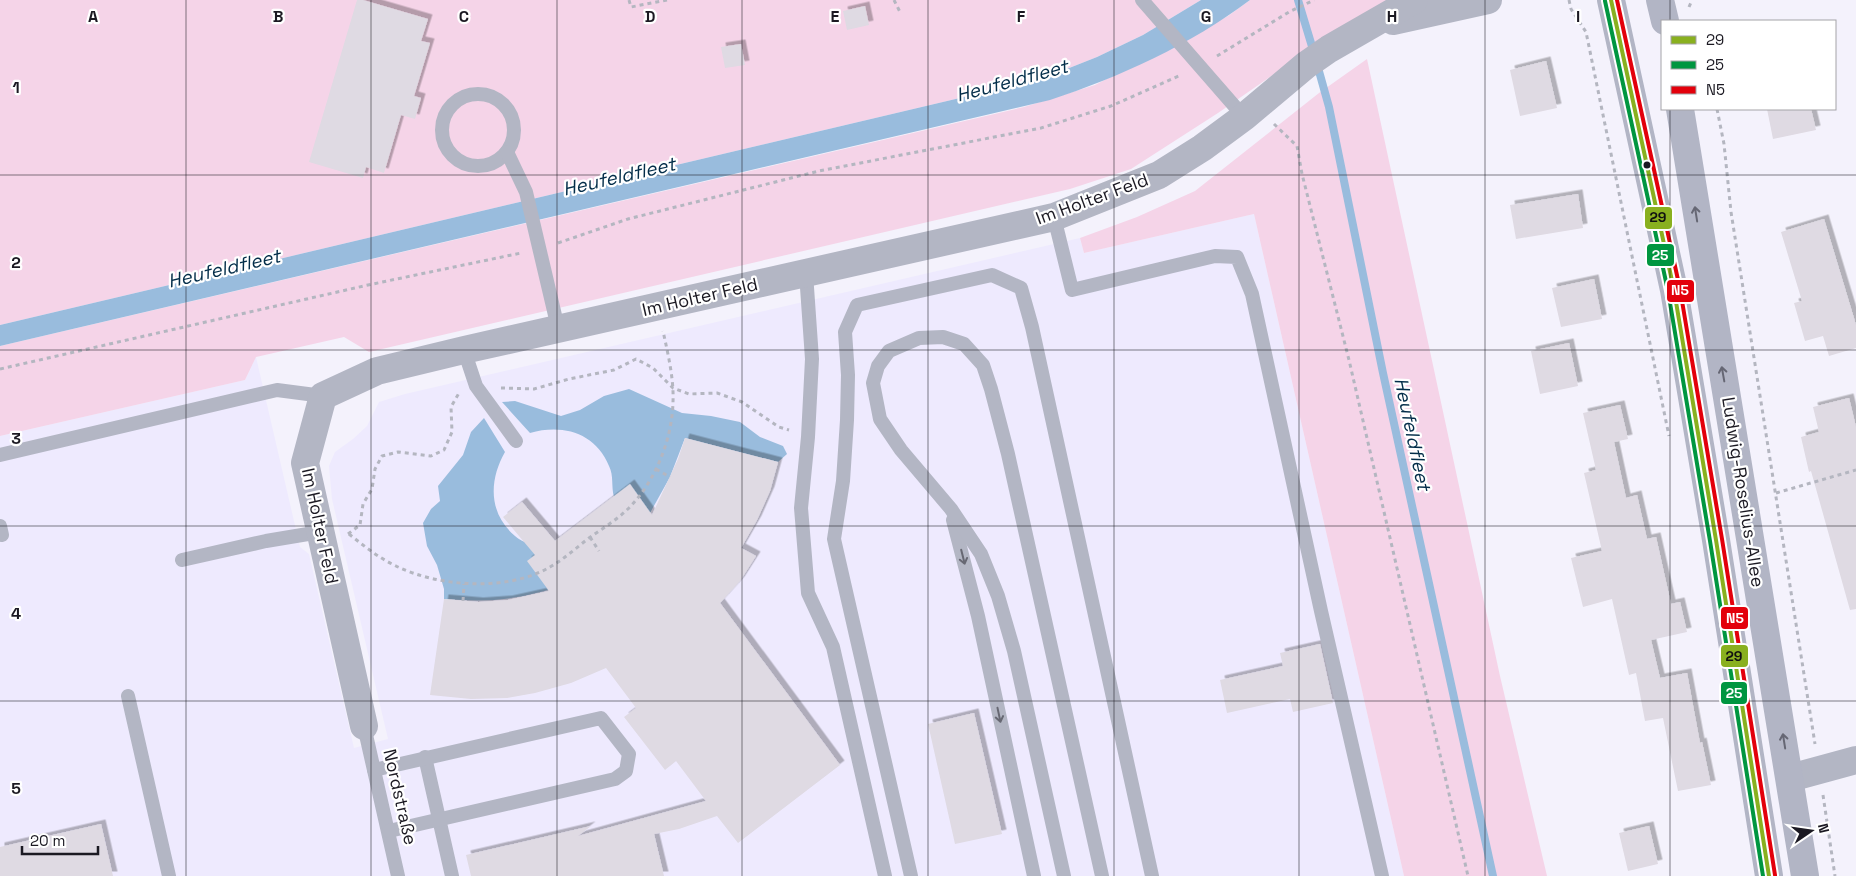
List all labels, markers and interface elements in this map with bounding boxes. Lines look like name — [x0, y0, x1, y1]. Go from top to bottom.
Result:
text: A — [88, 6, 98, 27]
text: B — [273, 6, 283, 27]
text: C — [459, 6, 469, 27]
text: D — [645, 6, 655, 27]
text: E — [831, 6, 840, 27]
text: F — [1017, 6, 1026, 27]
text: G — [1201, 6, 1211, 27]
text: H — [1387, 6, 1397, 27]
text: I — [1576, 6, 1580, 27]
legend — [1661, 20, 1836, 110]
text: 29 — [1706, 30, 1724, 49]
water label: Heufeldfleet — [953, 53, 1073, 107]
text: 25 — [1706, 55, 1724, 74]
text: 1 — [12, 77, 20, 98]
text: N5 — [1706, 80, 1725, 99]
water label: Heufeldfleet — [560, 151, 680, 202]
unlabelled marker — [1642, 160, 1652, 170]
street label: Im Holter Feld — [1032, 168, 1151, 230]
line badge: 29 — [1644, 206, 1673, 230]
one-way arrow — [1691, 206, 1701, 222]
text: 29 — [1650, 208, 1666, 226]
water label: Heufeldfleet — [165, 243, 285, 294]
line badge: 25 — [1646, 243, 1675, 267]
text: 25 — [1652, 246, 1668, 264]
text: 2 — [11, 252, 21, 273]
street label: Im Holter Feld — [640, 272, 760, 321]
line badge: N5 — [1666, 279, 1695, 303]
text: N5 — [1671, 281, 1689, 299]
one-way arrow — [1718, 366, 1728, 382]
water label: Heufeldfleet — [1388, 375, 1437, 495]
street label: Ludwig-Roselius-Allee — [1717, 395, 1770, 589]
text: 3 — [11, 428, 21, 449]
street label: Im Holter Feld — [297, 466, 344, 586]
one-way arrow — [959, 548, 968, 564]
text: 4 — [11, 603, 21, 624]
line badge: N5 — [1720, 606, 1749, 630]
text: N5 — [1726, 609, 1744, 627]
line badge: 29 — [1720, 644, 1749, 668]
text: 29 — [1726, 647, 1742, 665]
line badge: 25 — [1720, 681, 1748, 705]
text: 25 — [1726, 684, 1742, 702]
one-way arrow — [995, 707, 1004, 723]
one-way arrow — [1779, 734, 1789, 750]
street label: Nordstraße — [378, 747, 423, 847]
text: 5 — [11, 778, 21, 799]
north arrow — [1786, 806, 1836, 856]
text: N — [1814, 821, 1833, 835]
scale bar — [22, 824, 99, 856]
text: 20 m — [30, 831, 65, 850]

